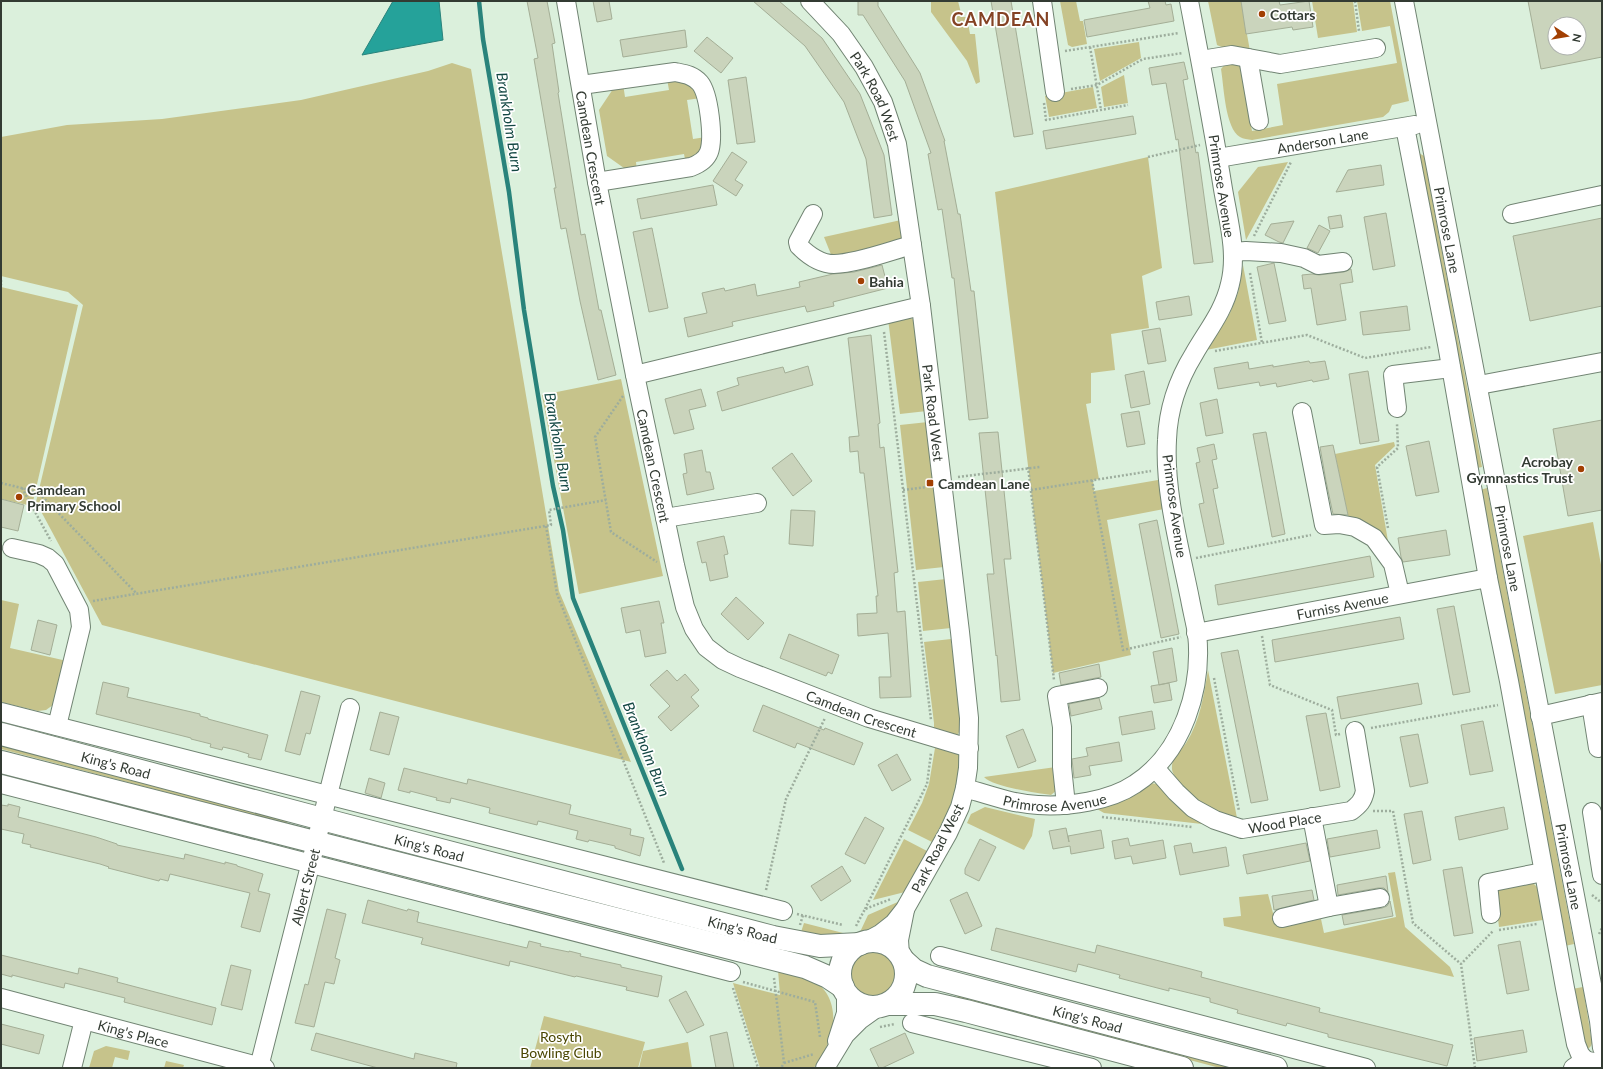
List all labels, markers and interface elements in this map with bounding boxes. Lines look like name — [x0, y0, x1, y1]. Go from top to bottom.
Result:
place label: Cottars — [1270, 6, 1315, 23]
district label: CAMDEAN — [952, 8, 1050, 30]
marker: Cottars — [1257, 9, 1267, 19]
north arrow — [1547, 16, 1587, 56]
text: N — [1570, 33, 1585, 44]
street label: Park Road West — [847, 48, 904, 143]
water label: Brankholm Burn — [493, 71, 527, 173]
street label: Camdean Crescent — [573, 89, 610, 206]
street label: Anderson Lane — [1276, 124, 1370, 157]
street label: Primrose Avenue — [1205, 133, 1239, 239]
street label: Primrose Lane — [1431, 185, 1464, 274]
place label: Bahia — [869, 273, 904, 290]
marker: Bahia — [856, 276, 866, 286]
street label: Park Road West — [920, 363, 948, 462]
water label: Brankholm Burn — [541, 391, 577, 493]
street label: Camdean Crescent — [634, 407, 674, 524]
street label: Primrose Avenue — [1159, 453, 1191, 559]
place label: Acrobay Gymnastics Trust — [1466, 453, 1574, 486]
marker: Acrobay Gymnastics Trust — [1576, 464, 1586, 474]
place label: Camdean Lane — [938, 475, 1030, 492]
marker: Camdean Lane — [925, 478, 935, 488]
place label: Camdean Primary School — [27, 481, 121, 514]
marker: Camdean Primary School — [14, 492, 24, 502]
street label: Primrose Lane — [1492, 504, 1525, 593]
street label: Furniss Avenue — [1295, 588, 1390, 622]
street label: Camdean Crescent — [804, 686, 919, 740]
water label: Brankholm Burn — [620, 699, 674, 799]
street label: King's Road — [79, 747, 153, 782]
street label: Primrose Avenue — [1001, 789, 1108, 814]
street label: Park Road West — [907, 801, 967, 895]
street label: Wood Place — [1247, 808, 1322, 836]
street label: Primrose Lane — [1553, 822, 1586, 911]
street label: King's Road — [393, 830, 466, 864]
street label: Albert Street — [287, 846, 323, 927]
street label: King's Road — [706, 912, 779, 946]
street label: King's Road — [1051, 1001, 1124, 1036]
street label: King's Place — [96, 1016, 171, 1051]
park label: Rosyth Bowling Club — [520, 1028, 602, 1061]

